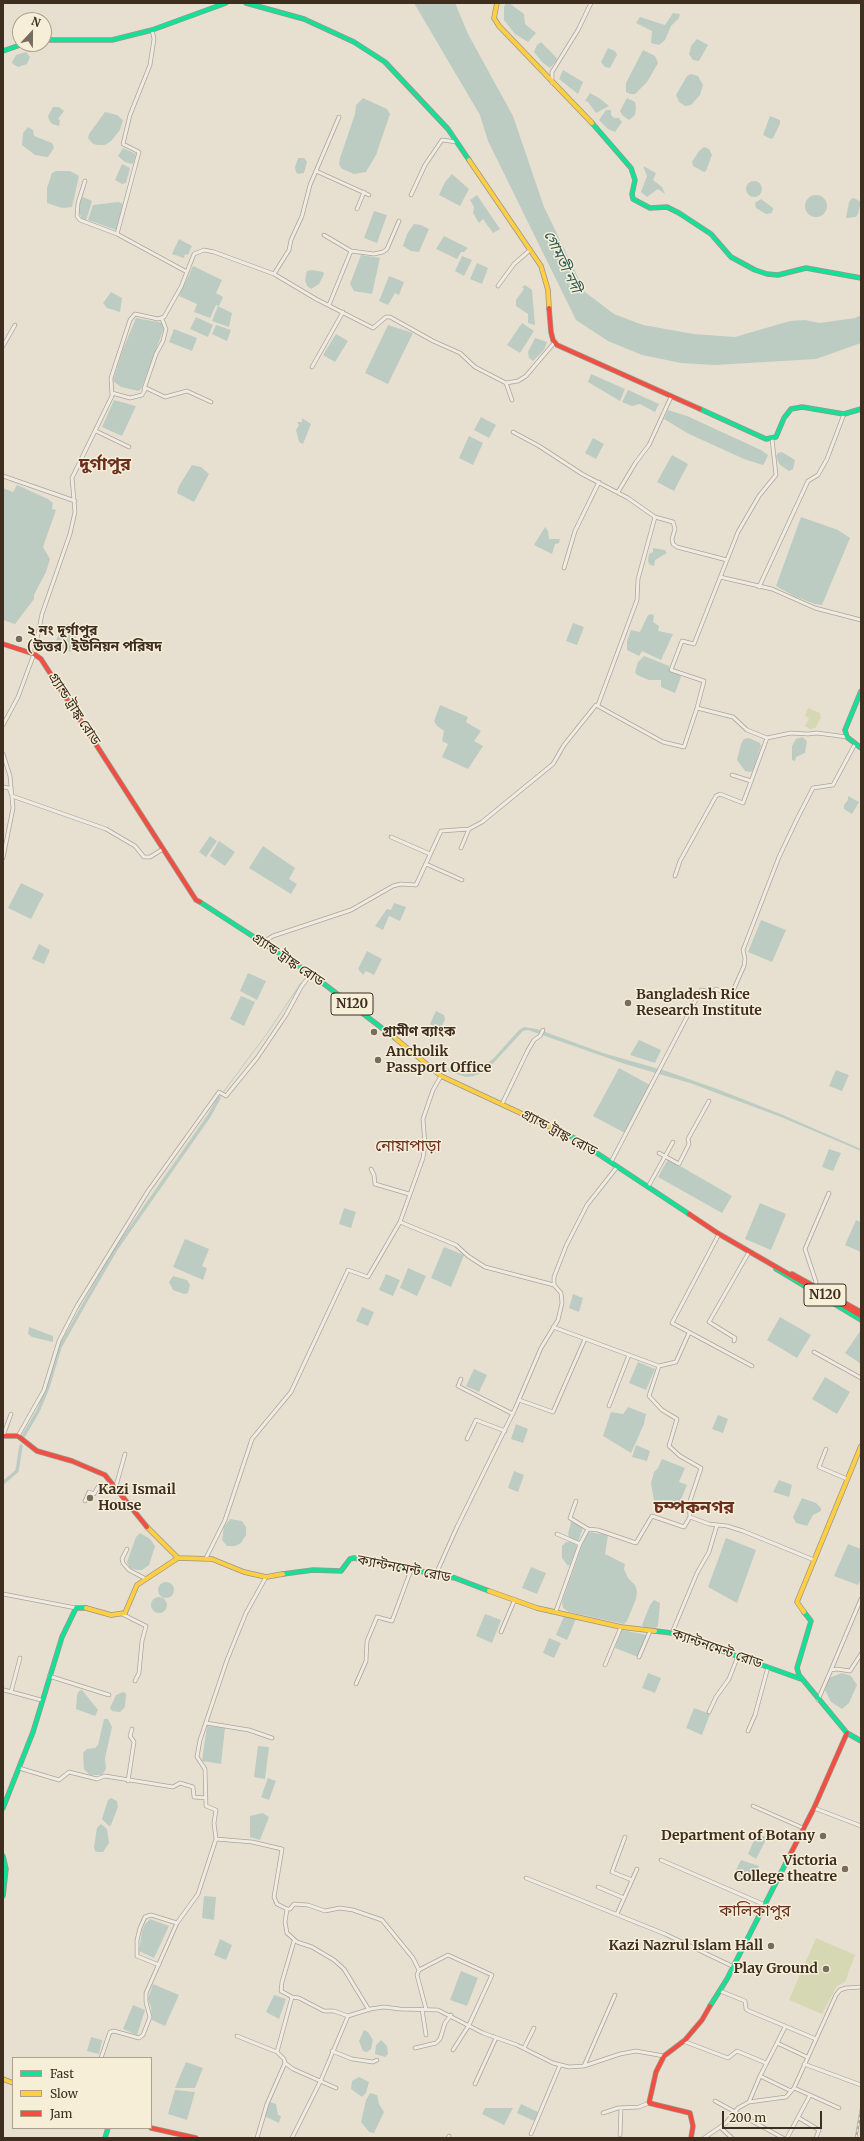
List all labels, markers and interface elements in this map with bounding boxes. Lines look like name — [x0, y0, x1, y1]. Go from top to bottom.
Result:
north arrow — [12, 12, 52, 52]
text: N — [29, 14, 43, 30]
water label: গোমতী নদী — [539, 228, 585, 296]
district label: দুর্গাপুর — [79, 454, 131, 476]
place label: ২ নং দূর্গাপুর (উত্তর) ইউনিয়ন পরিষদ — [27, 623, 162, 656]
marker: ২ নং দূর্গাপুর (উত্তর) ইউনিয়ন পরিষদ — [14, 634, 24, 644]
street label: গ্র্যান্ড ট্রাঙ্ক রোড — [44, 670, 104, 748]
street label: গ্র্যান্ড ট্রাঙ্ক রোড — [249, 930, 327, 990]
place label: Bangladesh Rice Research Institute — [636, 987, 762, 1020]
road number: N120 — [331, 993, 373, 1015]
marker: Bangladesh Rice Research Institute — [623, 998, 633, 1008]
place label: গ্রামীণ ব্যাংক — [382, 1024, 455, 1040]
marker: গ্রামীণ ব্যাংক — [369, 1027, 379, 1037]
place label: Ancholik Passport Office — [386, 1044, 491, 1076]
marker: Ancholik Passport Office — [373, 1055, 383, 1065]
street label: গ্র্যান্ড ট্রাঙ্ক রোড — [518, 1106, 600, 1160]
district label: নোয়াপাড়া — [375, 1136, 441, 1156]
road number: N120 — [804, 1284, 846, 1306]
place label: Kazi Ismail House — [98, 1482, 176, 1514]
marker: Kazi Ismail House — [85, 1493, 95, 1503]
district label: চম্পকনগর — [654, 1497, 734, 1519]
street label: ক্যান্টনমেন্ট রোড — [356, 1552, 452, 1586]
street label: ক্যান্টনমেন্ট রোড — [670, 1626, 764, 1672]
place label: Department of Botany — [661, 1828, 815, 1844]
marker: Department of Botany — [818, 1831, 828, 1841]
place label: Victoria College theatre — [734, 1853, 837, 1886]
marker: Victoria College theatre — [840, 1864, 850, 1874]
district label: কালিকাপুর — [719, 1901, 791, 1921]
place label: Kazi Nazrul Islam Hall — [609, 1938, 763, 1954]
marker: Kazi Nazrul Islam Hall — [766, 1941, 776, 1951]
place label: Play Ground — [733, 1961, 818, 1977]
marker: Play Ground — [821, 1964, 831, 1974]
legend — [12, 2057, 152, 2129]
text: Fast — [50, 2066, 74, 2081]
text: Slow — [50, 2086, 78, 2101]
scale bar — [724, 2103, 824, 2129]
text: Jam — [50, 2106, 72, 2121]
text: 200 m — [729, 2110, 766, 2125]

